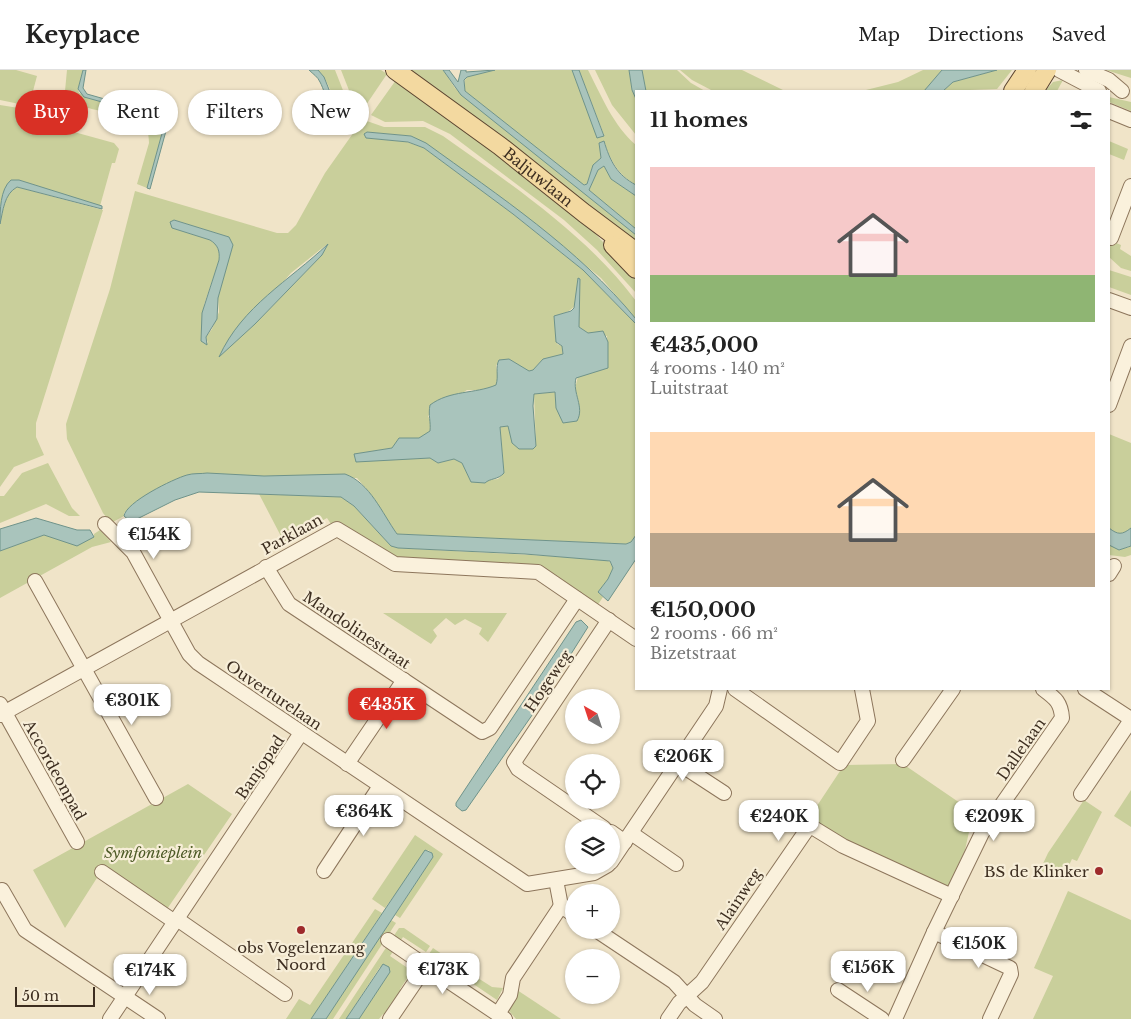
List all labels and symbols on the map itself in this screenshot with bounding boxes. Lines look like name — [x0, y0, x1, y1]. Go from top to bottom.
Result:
street label: Baljuwlaan — [500, 143, 577, 210]
street label: Parklaan — [258, 510, 326, 558]
pin: €154K — [119, 518, 189, 560]
street label: Mandolinestraat — [300, 587, 415, 673]
street label: Hogeweg — [520, 646, 576, 716]
street label: Ouverturelaan — [222, 656, 326, 734]
pin: €301K — [97, 684, 167, 726]
pin: €435K — [352, 688, 422, 730]
north arrow — [565, 689, 620, 744]
street label: Dallelaan — [993, 714, 1049, 784]
street label: Accordeonpad — [19, 716, 90, 823]
street label: Banjopad — [232, 731, 288, 803]
pin: €206K — [648, 740, 718, 782]
pin: €364K — [329, 794, 399, 837]
pin: €240K — [744, 800, 814, 842]
pin: €209K — [959, 800, 1029, 842]
park label: Symfonieplein — [104, 843, 202, 862]
place label: BS de Klinker — [984, 862, 1090, 881]
street label: Alainweg — [710, 864, 766, 934]
marker: BS de Klinker — [1093, 865, 1105, 877]
marker: obs Vogelenzang Noord — [295, 924, 307, 936]
pin: €150K — [944, 926, 1014, 969]
place label: obs Vogelenzang Noord — [237, 938, 366, 974]
pin: €156K — [833, 950, 903, 993]
pin: €173K — [408, 952, 478, 995]
pin: €174K — [115, 954, 185, 996]
scale bar — [15, 984, 95, 1007]

